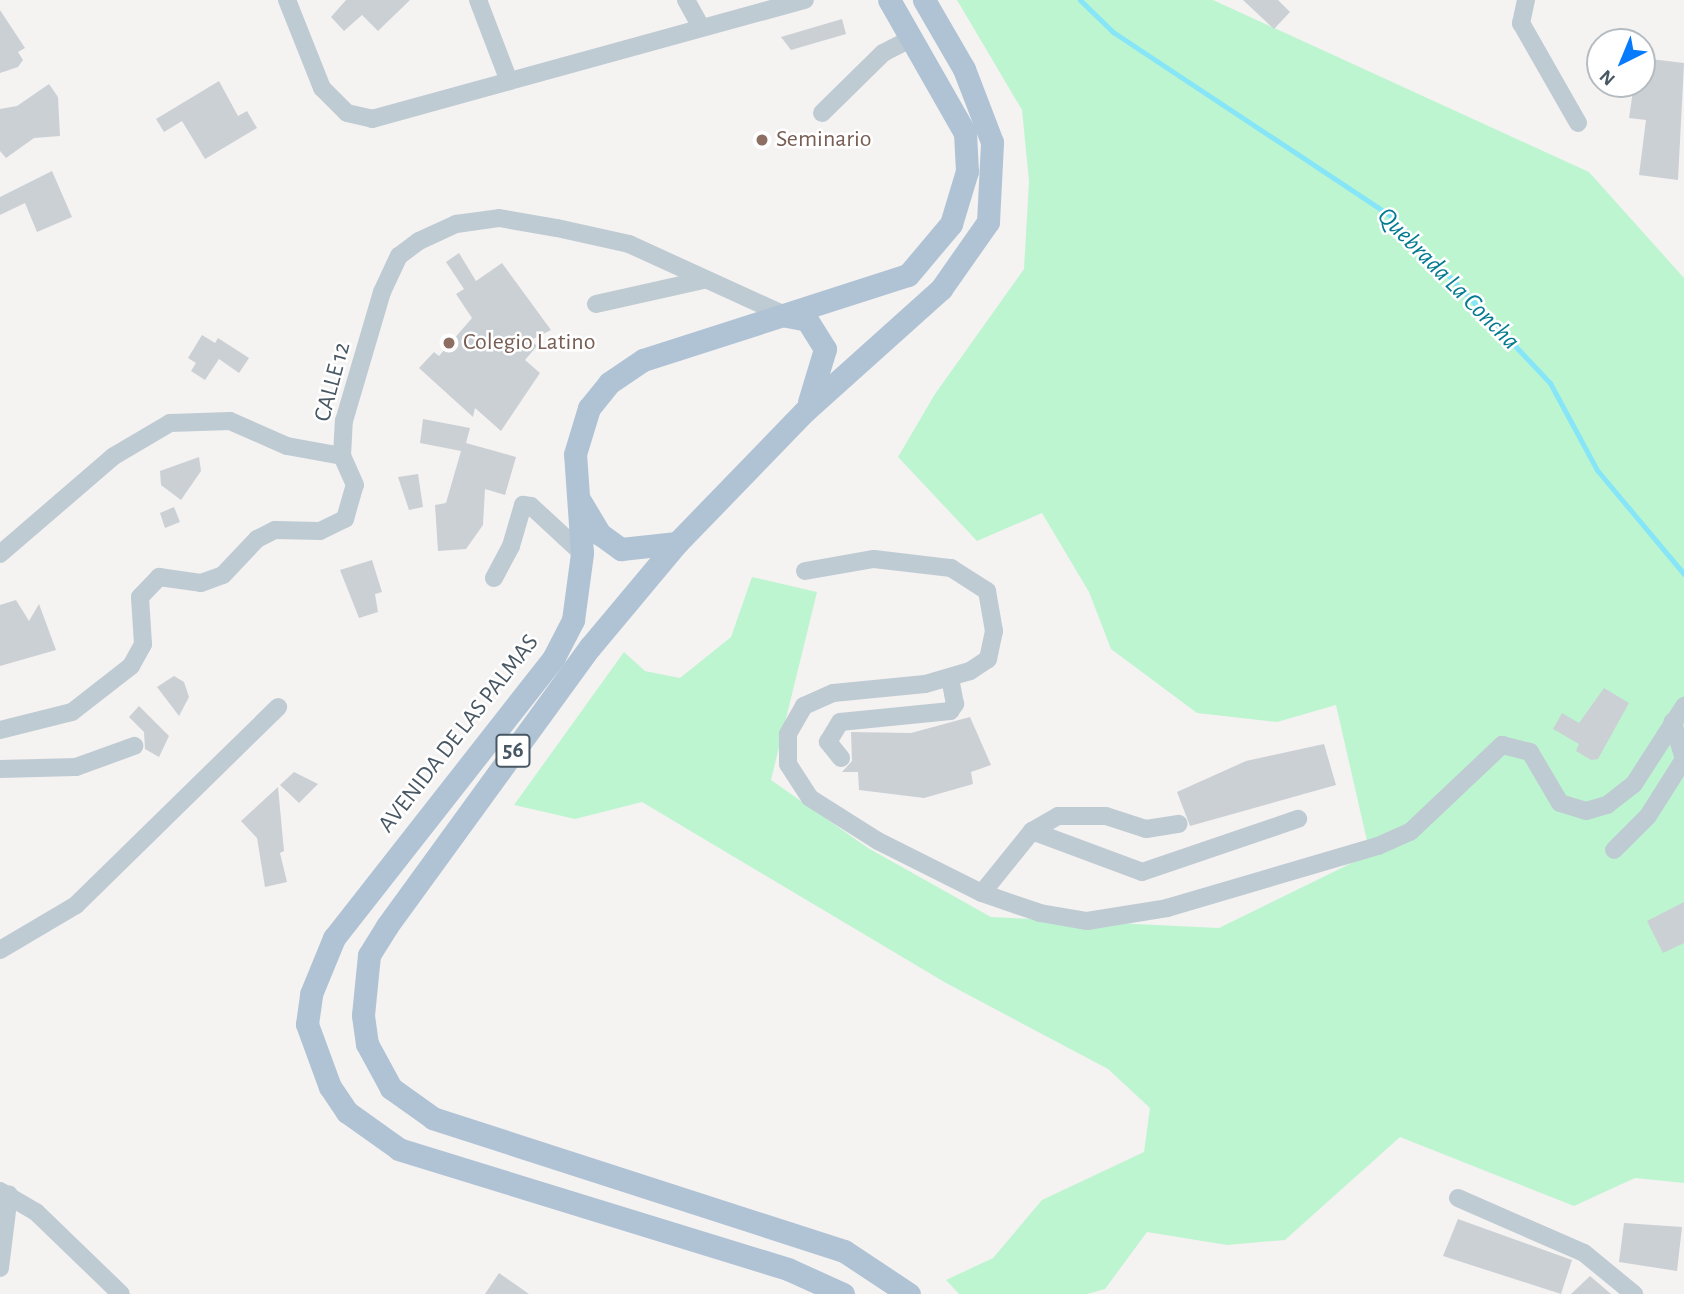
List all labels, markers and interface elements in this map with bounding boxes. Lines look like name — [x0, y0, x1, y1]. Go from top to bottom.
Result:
north arrow — [1586, 28, 1656, 98]
text: N — [1596, 66, 1619, 89]
place label: Seminario — [776, 126, 871, 154]
marker: Seminario — [754, 132, 770, 148]
water label: Quebrada La Concha — [1370, 201, 1526, 357]
place label: Colegio Latino — [463, 329, 595, 357]
marker: Colegio Latino — [441, 335, 457, 351]
street label: CALLE 12 — [309, 339, 357, 425]
street label: AVENIDA DE LAS PALMAS — [373, 629, 545, 839]
road number: 56 — [494, 732, 532, 771]

